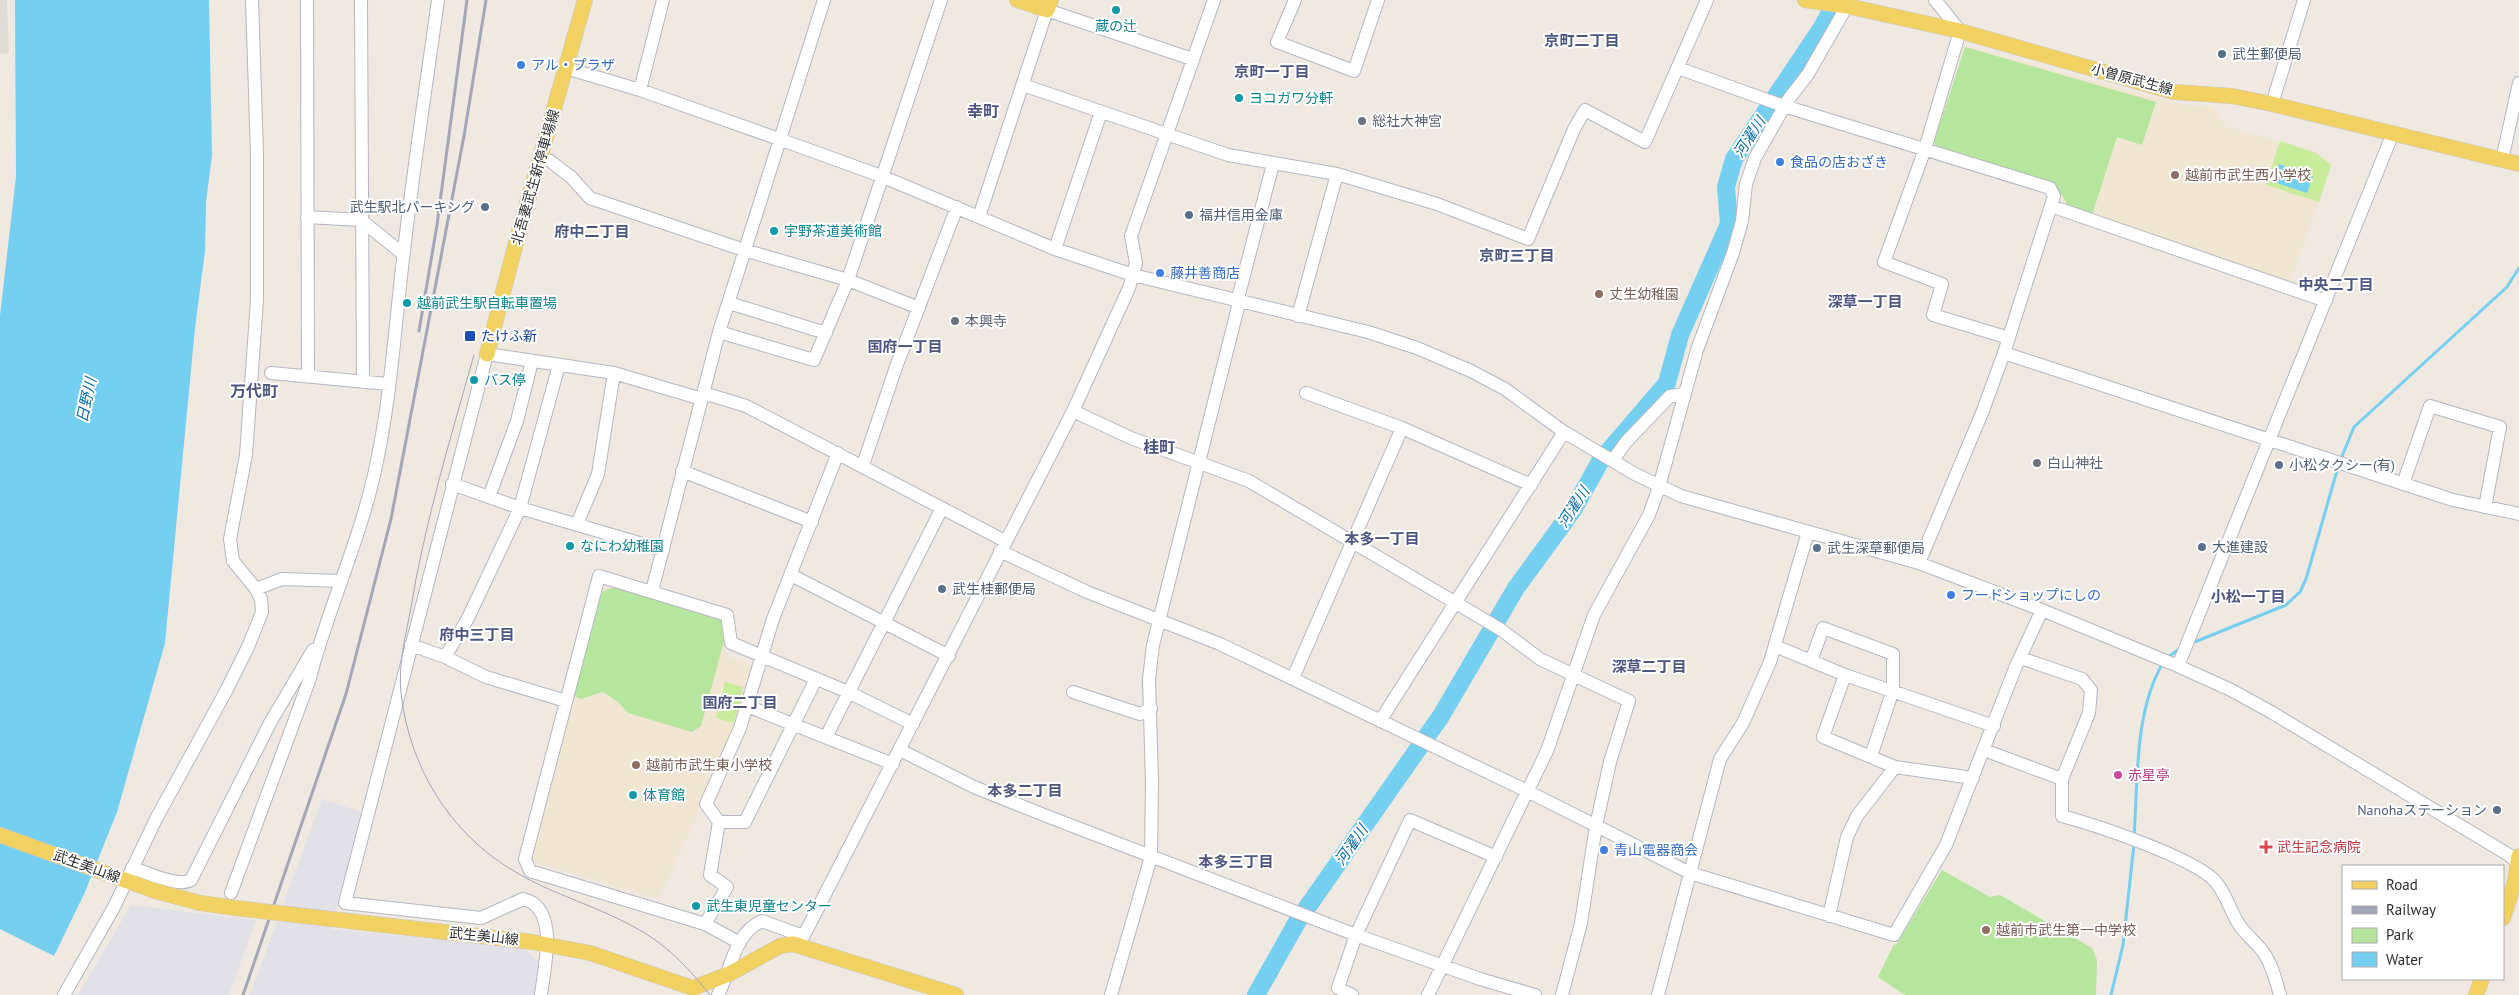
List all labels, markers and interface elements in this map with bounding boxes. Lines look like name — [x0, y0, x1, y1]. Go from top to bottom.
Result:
marker: 蔵の辻 — [1110, 4, 1122, 16]
place label: 蔵の辻 — [1095, 17, 1137, 35]
district label: 京町二丁目 — [1544, 31, 1620, 50]
place label: 武生郵便局 — [2232, 45, 2302, 63]
marker: 武生郵便局 — [2216, 48, 2228, 60]
place label: アル・プラザ — [531, 56, 615, 74]
marker: アル・プラザ — [515, 59, 527, 71]
street label: 小曽原武生線 — [2089, 59, 2175, 99]
district label: 京町一丁目 — [1234, 62, 1310, 81]
place label: ヨコガワ分軒 — [1249, 89, 1333, 107]
marker: ヨコガワ分軒 — [1233, 92, 1245, 104]
district label: 幸町 — [967, 101, 999, 121]
street label: 北吾妻武生新停車場線 — [507, 107, 563, 247]
water label: 河濯川 — [1729, 111, 1770, 161]
place label: 総社大神宮 — [1372, 112, 1442, 130]
marker: 総社大神宮 — [1356, 115, 1368, 127]
place label: 食品の店おざき — [1790, 153, 1888, 171]
marker: 食品の店おざき — [1774, 156, 1786, 168]
place label: 越前市武生西小学校 — [2185, 166, 2311, 184]
marker: 越前市武生西小学校 — [2169, 169, 2181, 181]
place label: 武生駅北パーキング — [349, 198, 475, 216]
marker: 武生駅北パーキング — [479, 201, 491, 213]
place label: 福井信用金庫 — [1199, 206, 1283, 224]
marker: 福井信用金庫 — [1183, 209, 1195, 221]
district label: 府中二丁目 — [554, 222, 630, 241]
place label: 宇野茶道美術館 — [784, 222, 882, 240]
marker: 宇野茶道美術館 — [768, 225, 780, 237]
district label: 京町三丁目 — [1479, 246, 1555, 265]
place label: 藤井善商店 — [1170, 264, 1240, 282]
marker: 藤井善商店 — [1154, 267, 1166, 279]
district label: 中央二丁目 — [2298, 275, 2374, 294]
place label: 丈生幼稚園 — [1609, 285, 1679, 303]
marker: 丈生幼稚園 — [1593, 288, 1605, 300]
district label: 深草一丁目 — [1827, 292, 1903, 311]
place label: 越前武生駅自転車置場 — [417, 294, 557, 312]
marker: 越前武生駅自転車置場 — [401, 297, 413, 309]
place label: 本興寺 — [965, 312, 1007, 330]
marker: 本興寺 — [949, 315, 961, 327]
place label: たけふ新 — [481, 327, 537, 345]
marker: たけふ新 — [463, 329, 477, 343]
district label: 国府一丁目 — [867, 337, 943, 356]
place label: バス停 — [484, 371, 526, 389]
water label: 日野川 — [72, 374, 100, 424]
marker: バス停 — [468, 374, 480, 386]
district label: 万代町 — [230, 381, 278, 401]
district label: 桂町 — [1143, 437, 1175, 457]
place label: 白山神社 — [2047, 454, 2103, 472]
place label: 小松タクシー(有) — [2289, 456, 2395, 474]
marker: 白山神社 — [2031, 457, 2043, 469]
marker: 小松タクシー(有) — [2273, 459, 2285, 471]
water label: 河濯川 — [1553, 481, 1594, 531]
district label: 本多一丁目 — [1344, 529, 1420, 548]
place label: なにわ幼稚園 — [580, 537, 664, 555]
place label: 大進建設 — [2212, 538, 2268, 556]
place label: 武生深草郵便局 — [1827, 539, 1925, 557]
marker: なにわ幼稚園 — [564, 540, 576, 552]
marker: 大進建設 — [2196, 541, 2208, 553]
marker: 武生深草郵便局 — [1811, 542, 1823, 554]
place label: 武生桂郵便局 — [952, 580, 1036, 598]
marker: 武生桂郵便局 — [936, 583, 948, 595]
place label: フードショップにしの — [1961, 586, 2101, 604]
district label: 小松一丁目 — [2210, 587, 2286, 606]
marker: フードショップにしの — [1945, 589, 1957, 601]
district label: 府中三丁目 — [439, 625, 515, 644]
district label: 深草二丁目 — [1611, 657, 1687, 676]
district label: 国府二丁目 — [702, 693, 778, 712]
place label: 越前市武生東小学校 — [646, 756, 772, 774]
marker: 越前市武生東小学校 — [630, 759, 642, 771]
place label: 赤星亭 — [2128, 766, 2170, 784]
marker: 赤星亭 — [2112, 769, 2124, 781]
district label: 本多二丁目 — [987, 781, 1063, 800]
place label: 体育館 — [643, 786, 685, 804]
marker: 体育館 — [627, 789, 639, 801]
place label: Nanohaステーション — [2357, 801, 2487, 819]
marker: Nanohaステーション — [2491, 804, 2503, 816]
water label: 河濯川 — [1330, 819, 1373, 869]
place label: 武生記念病院 — [2277, 838, 2361, 856]
marker: 武生記念病院 — [2259, 840, 2273, 854]
place label: 青山電器商会 — [1614, 841, 1698, 859]
marker: 青山電器商会 — [1598, 844, 1610, 856]
street label: 武生美山線 — [51, 846, 123, 886]
district label: 本多三丁目 — [1198, 852, 1274, 871]
legend — [2342, 865, 2504, 980]
text: Road — [2386, 875, 2418, 894]
place label: 武生東児童センター — [706, 897, 832, 915]
marker: 武生東児童センター — [690, 900, 702, 912]
text: Railway — [2386, 900, 2436, 919]
place label: 越前市武生第一中学校 — [1996, 921, 2136, 939]
street label: 武生美山線 — [448, 923, 520, 949]
marker: 越前市武生第一中学校 — [1980, 924, 1992, 936]
text: Park — [2386, 925, 2414, 944]
text: Water — [2386, 950, 2423, 969]

